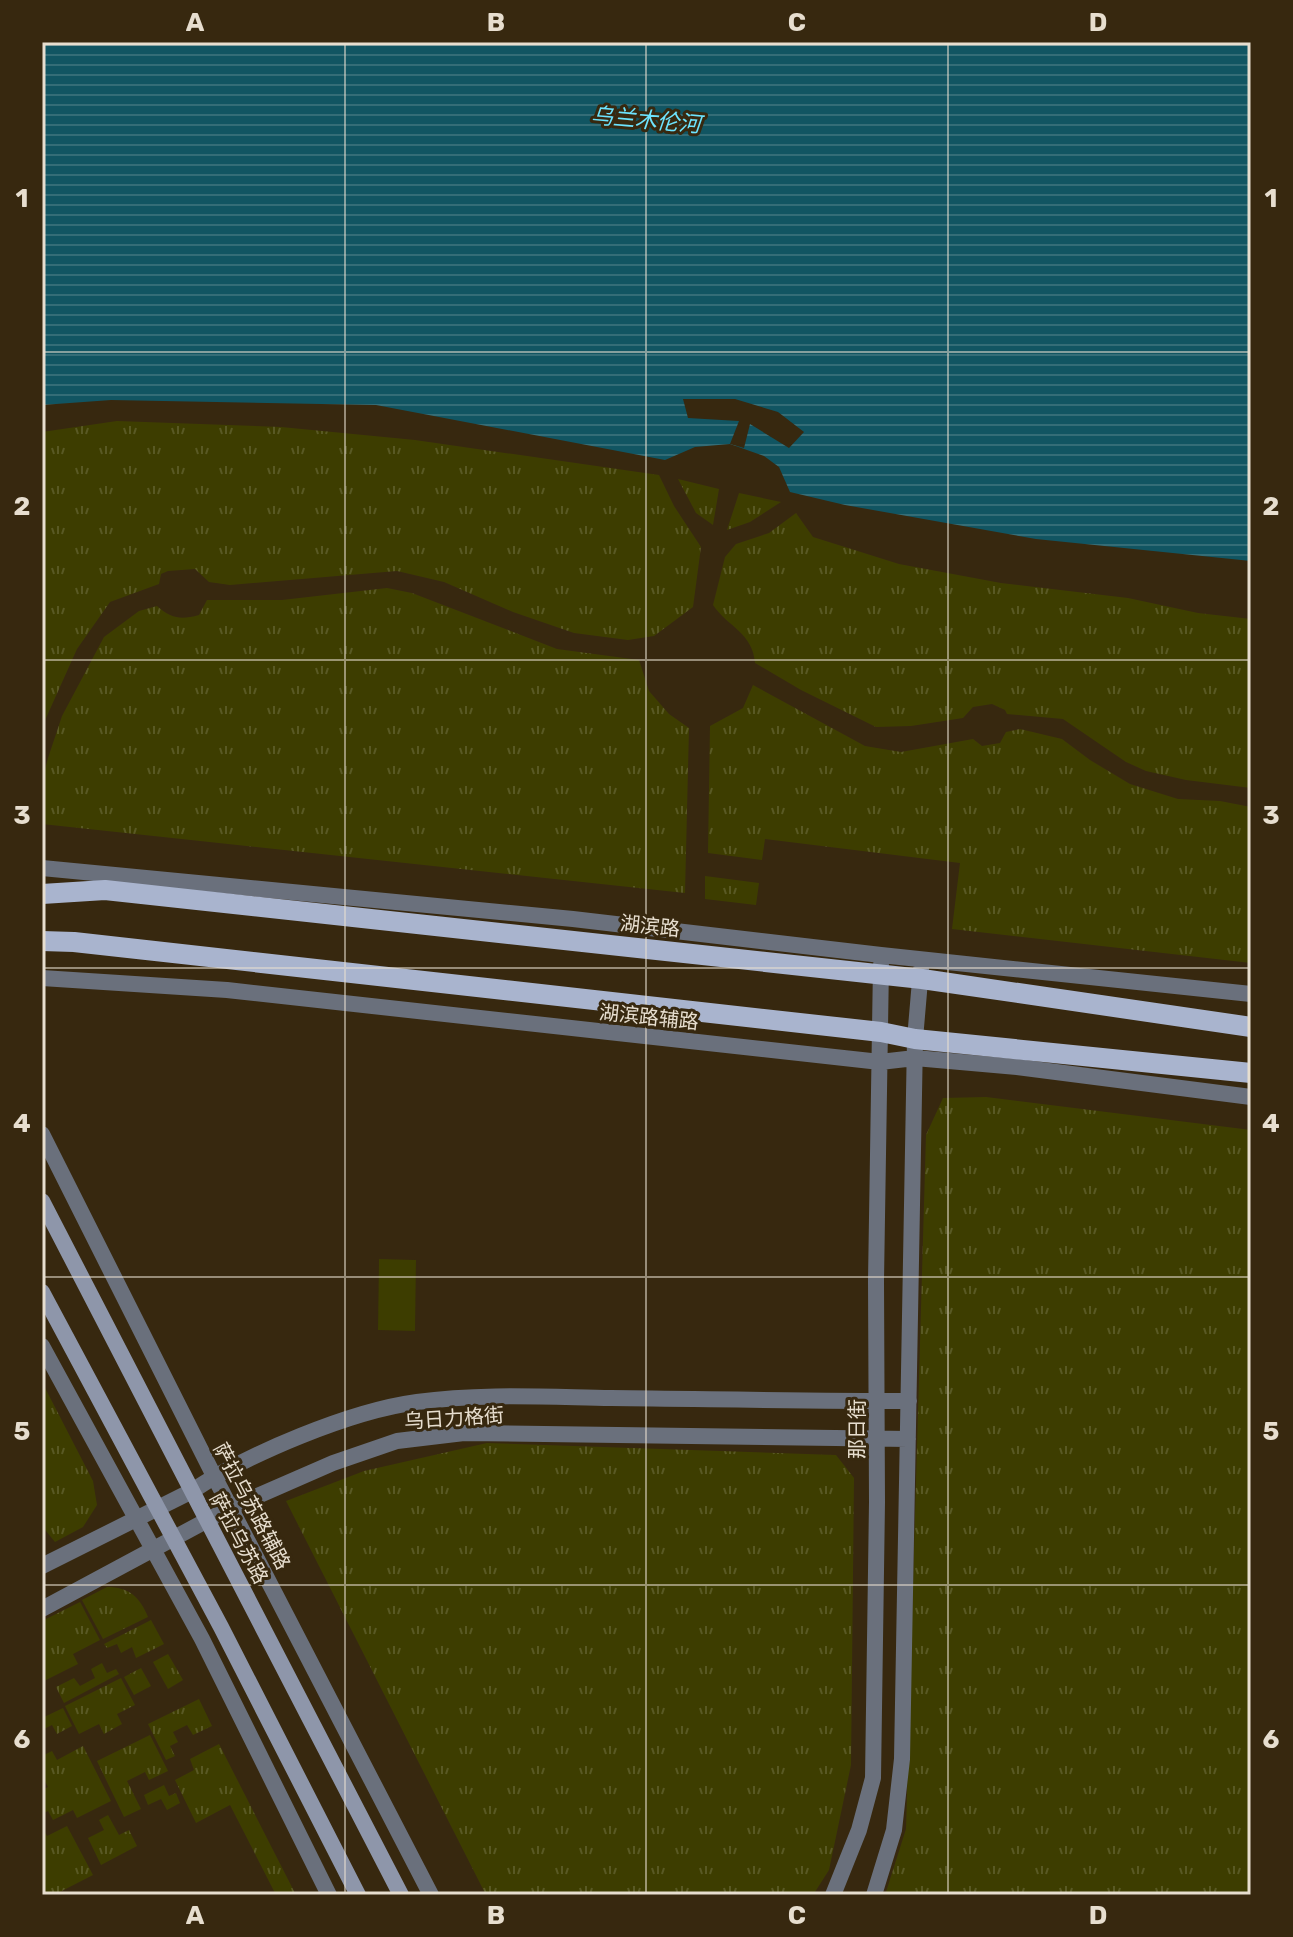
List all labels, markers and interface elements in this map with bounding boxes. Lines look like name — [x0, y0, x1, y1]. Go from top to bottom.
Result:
text: A — [186, 7, 205, 38]
text: B — [487, 7, 505, 38]
text: C — [788, 7, 806, 38]
text: D — [1089, 7, 1107, 38]
water label: 乌兰木伦河 — [590, 102, 706, 139]
text: 1 — [16, 183, 28, 214]
text: 1 — [1265, 183, 1277, 214]
text: 2 — [14, 491, 30, 522]
text: 2 — [1263, 491, 1279, 522]
text: 3 — [13, 800, 31, 831]
text: 3 — [1262, 800, 1280, 831]
street label: 湖滨路 — [619, 911, 681, 941]
street label: 湖滨路辅路 — [598, 1000, 700, 1034]
text: 4 — [13, 1108, 31, 1139]
text: 4 — [1262, 1108, 1280, 1139]
street label: 那日街 — [845, 1399, 869, 1459]
street label: 乌日力格街 — [403, 1403, 505, 1433]
text: 5 — [14, 1416, 30, 1447]
text: 5 — [1263, 1416, 1279, 1447]
street label: 萨拉乌苏路辅路 — [209, 1439, 295, 1573]
street label: 萨拉乌苏路 — [205, 1488, 273, 1588]
text: 6 — [14, 1724, 31, 1755]
text: 6 — [1263, 1724, 1280, 1755]
text: A — [186, 1900, 205, 1931]
text: B — [487, 1900, 505, 1931]
text: C — [788, 1900, 806, 1931]
text: D — [1089, 1900, 1107, 1931]

